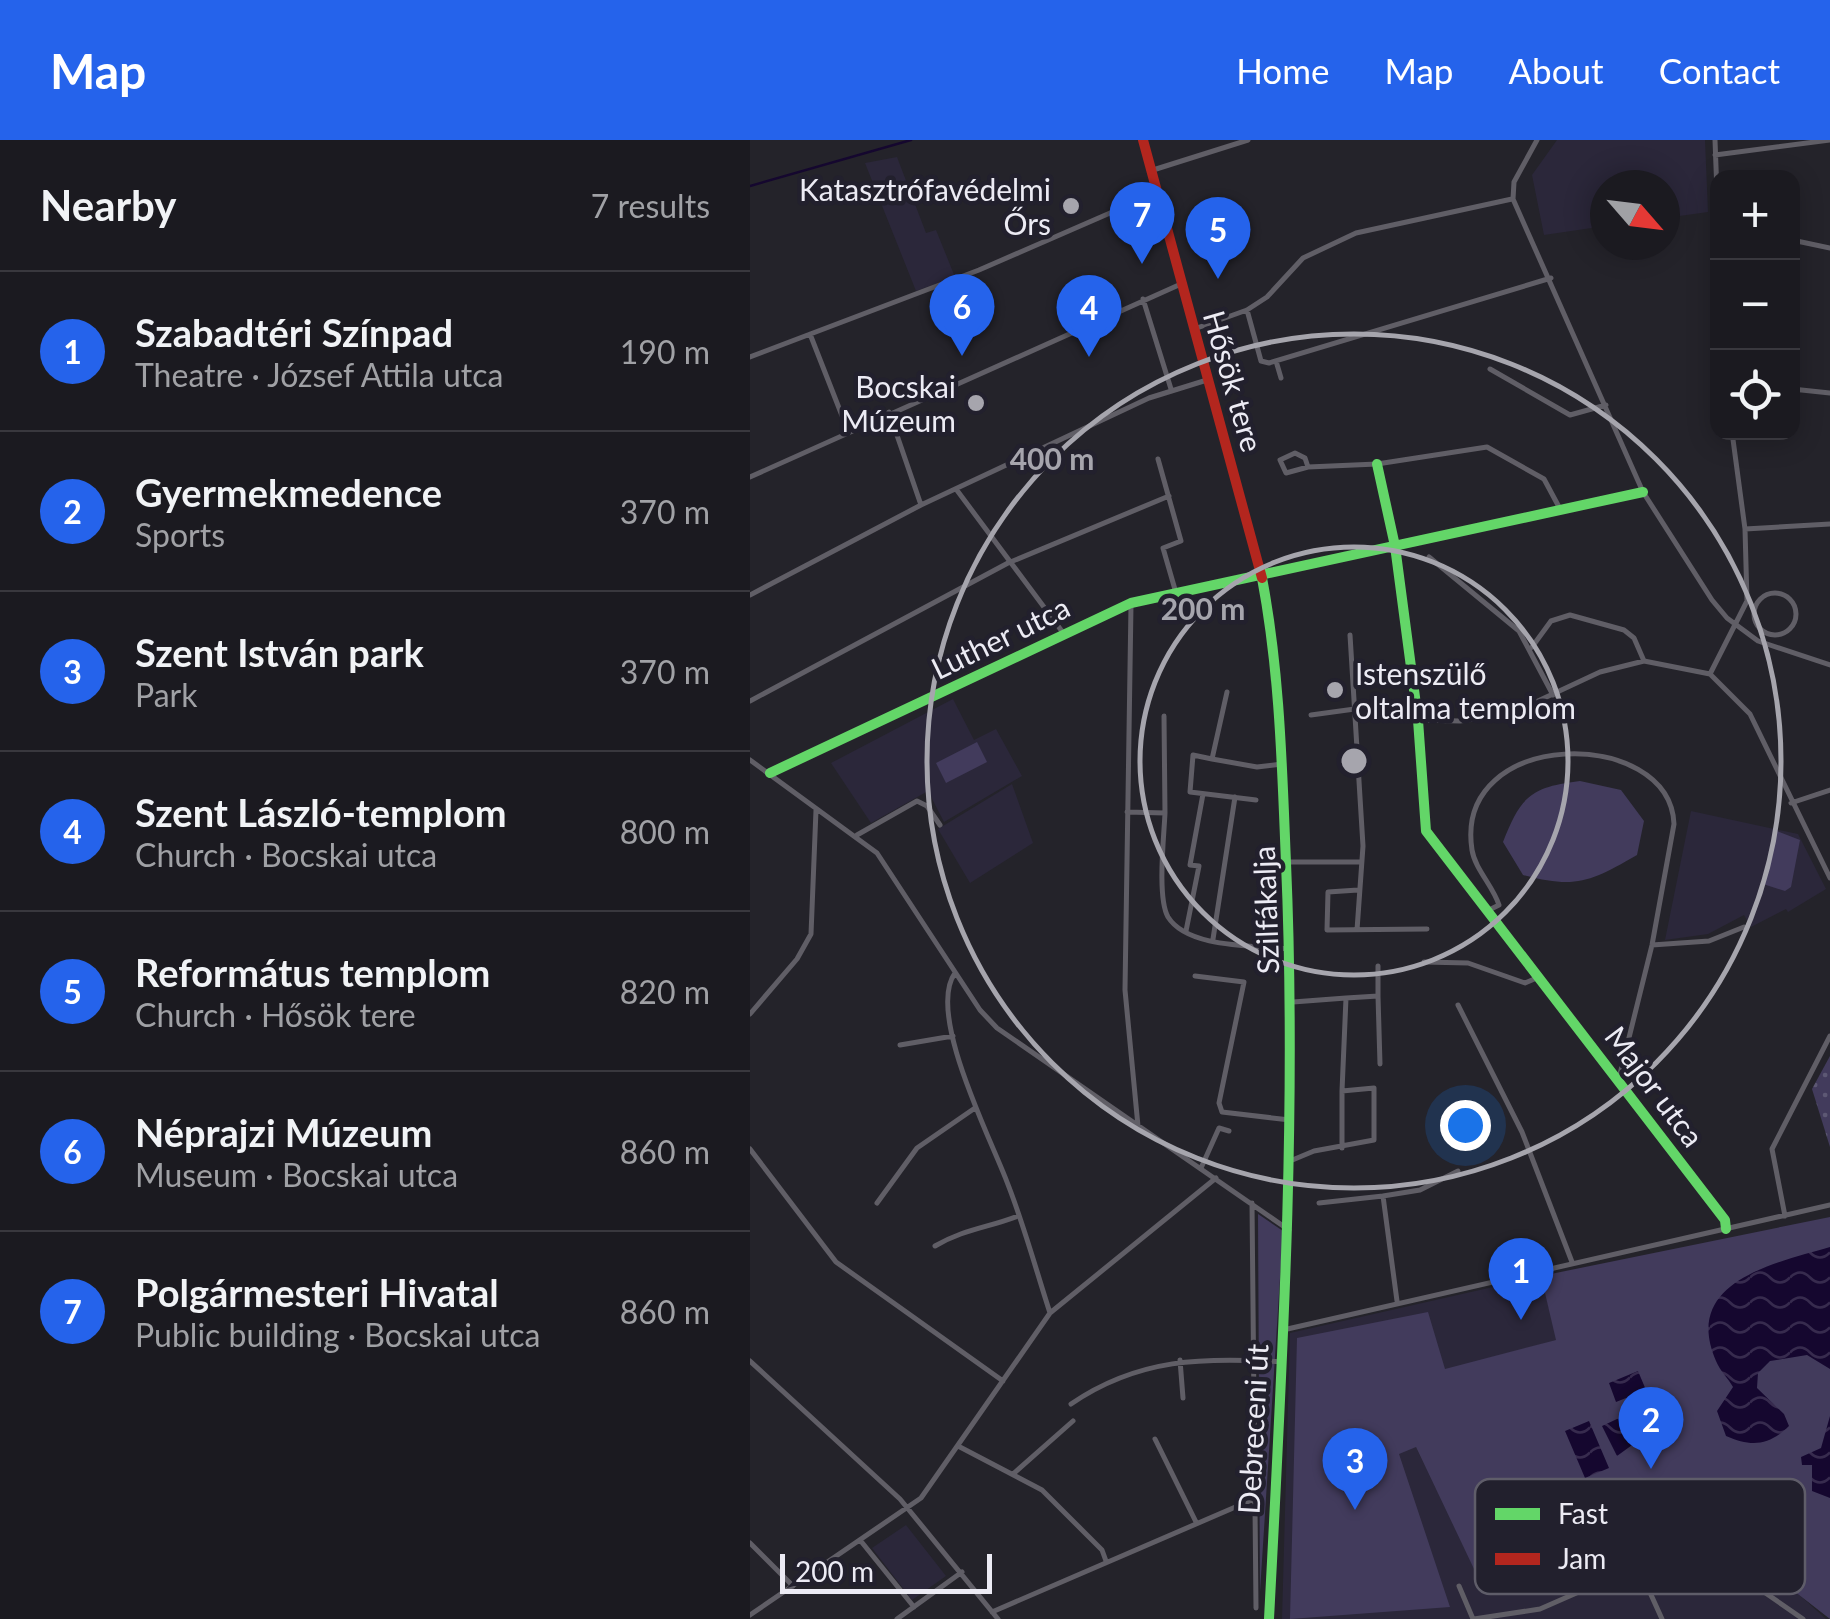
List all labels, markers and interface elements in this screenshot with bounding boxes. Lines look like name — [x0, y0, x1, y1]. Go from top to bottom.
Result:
text: Map — [50, 42, 146, 99]
text: Home — [1236, 49, 1329, 91]
text: Map — [1384, 49, 1453, 91]
text: About — [1508, 49, 1604, 91]
text: Contact — [1659, 49, 1780, 91]
north arrow — [1590, 170, 1680, 260]
map controls — [1710, 170, 1800, 440]
button: + — [1710, 170, 1800, 260]
place label: Katasztrófavédelmi Őrs — [799, 171, 1051, 241]
text: Nearby — [40, 180, 177, 230]
pin: 7 — [1110, 182, 1174, 264]
text: 7 results — [591, 186, 710, 225]
marker: Katasztrófavédelmi Őrs — [1060, 195, 1082, 217]
pin: 5 — [1186, 196, 1250, 279]
button: − — [1710, 260, 1800, 350]
pin: 6 — [930, 274, 994, 356]
pin: 4 — [1056, 274, 1122, 357]
street label: Hősök tere — [1197, 306, 1271, 456]
text: Szabadtéri Színpad — [135, 309, 453, 355]
text: 1 — [63, 332, 82, 371]
text: 190 m — [620, 332, 710, 371]
button: locate — [1710, 350, 1800, 440]
text: Theatre · József Attila utca — [135, 355, 503, 394]
place label: Bocskai Múzeum — [841, 368, 956, 438]
marker: Bocskai Múzeum — [965, 392, 987, 414]
text: 400 m — [1010, 440, 1094, 476]
text: Gyermekmedence — [135, 469, 442, 515]
text: 2 — [63, 492, 82, 531]
text: 370 m — [620, 492, 710, 531]
text: Sports — [135, 515, 225, 554]
street label: Luther utca — [925, 588, 1075, 686]
text: 200 m — [1161, 590, 1245, 626]
text: Szent István park — [135, 629, 424, 675]
text: 3 — [63, 652, 82, 691]
text: 370 m — [620, 652, 710, 691]
place label: Istenszülő oltalma templom — [1355, 655, 1576, 725]
text: Park — [135, 675, 198, 714]
marker: Istenszülő oltalma templom — [1324, 679, 1346, 701]
centre of rings — [1336, 743, 1372, 779]
text: Szent László-templom — [135, 789, 507, 835]
text: 4 — [63, 812, 82, 851]
text: 800 m — [620, 812, 710, 851]
text: Church · Bocskai utca — [135, 835, 437, 874]
street label: Szilfákalja — [1245, 845, 1285, 975]
text: Református templom — [135, 949, 490, 995]
text: 5 — [63, 972, 82, 1011]
text: 820 m — [620, 972, 710, 1011]
text: Church · Hősök tere — [135, 995, 416, 1034]
street label: Major utca — [1598, 1019, 1712, 1153]
your location — [1440, 1100, 1491, 1151]
text: Néprajzi Múzeum — [135, 1109, 432, 1155]
text: 6 — [63, 1132, 82, 1171]
text: 860 m — [620, 1132, 710, 1171]
text: Museum · Bocskai utca — [135, 1155, 458, 1194]
pin: 1 — [1488, 1238, 1554, 1320]
text: Polgármesteri Hivatal — [135, 1269, 499, 1315]
text: 7 — [63, 1292, 82, 1331]
text: 860 m — [620, 1292, 710, 1331]
text: Public building · Bocskai utca — [135, 1315, 541, 1354]
street label: Debreceni út — [1230, 1343, 1274, 1515]
pin: 2 — [1618, 1386, 1684, 1469]
pin: 3 — [1322, 1428, 1388, 1510]
legend — [1475, 1479, 1805, 1594]
text: Fast — [1558, 1496, 1608, 1530]
text: Jam — [1558, 1541, 1606, 1575]
scale bar — [780, 1549, 992, 1594]
text: 200 m — [795, 1554, 874, 1588]

